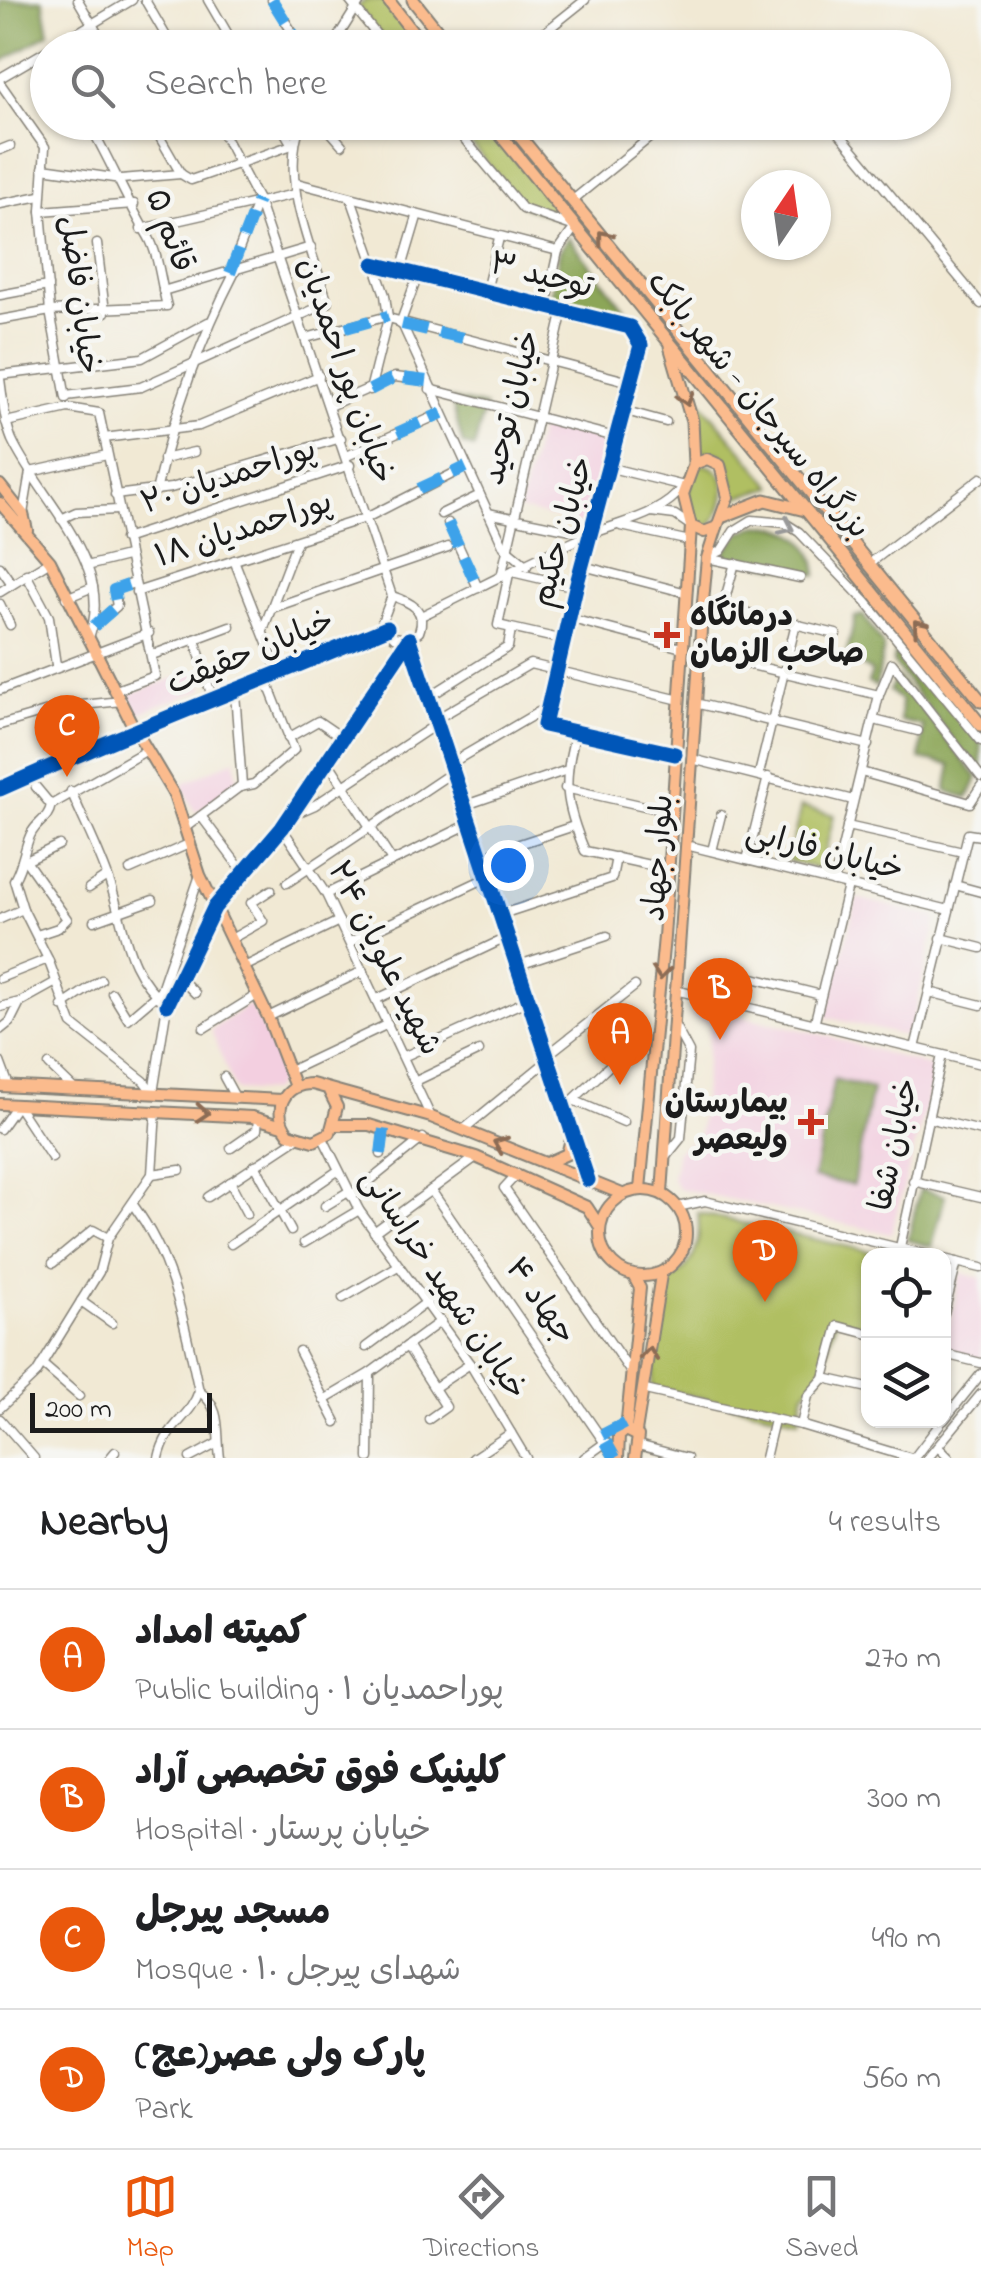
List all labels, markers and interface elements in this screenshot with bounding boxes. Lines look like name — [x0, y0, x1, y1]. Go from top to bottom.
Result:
search box — [30, 30, 951, 140]
text: Search here — [145, 57, 327, 113]
icon: search — [65, 58, 120, 113]
north arrow — [741, 170, 831, 260]
street label: قائم ۵ — [131, 183, 205, 279]
street label: خیابان فاضل — [45, 213, 111, 377]
one-way arrow — [598, 231, 616, 249]
street label: توحید ۳ — [484, 241, 598, 313]
street label: خیابان پور احمدیان — [283, 251, 405, 491]
street label: بزرگراه سیرجان - شهر بابک — [634, 262, 880, 550]
street label: خیابان توحید — [471, 326, 555, 490]
one-way arrow — [674, 390, 695, 407]
street label: پوراحمدیان ۲۰ — [135, 428, 323, 528]
street label: خیابان حکیم — [520, 451, 608, 613]
street label: پوراحمدیان ۱۸ — [149, 480, 339, 582]
one-way arrow — [776, 515, 794, 535]
place label: درمانگاه صاحب الزمان — [690, 594, 864, 678]
street label: خیابان حقیقت — [160, 599, 342, 709]
one-way arrow — [913, 619, 931, 637]
marker: درمانگاه صاحب الزمان — [654, 622, 680, 648]
pin: C — [34, 694, 100, 777]
street label: بلوار جهاد — [632, 793, 688, 923]
street label: خیابان فارابی — [740, 811, 908, 895]
your location — [483, 840, 534, 891]
street label: شهید علویان ۲۴ — [314, 853, 452, 1065]
pin: B — [688, 958, 752, 1040]
one-way arrow — [650, 965, 672, 981]
pin: A — [588, 1002, 652, 1085]
street label: خیابان شفا — [859, 1074, 933, 1216]
place label: بیمارستان ولیعصر — [665, 1081, 788, 1165]
one-way arrow — [195, 1102, 211, 1123]
marker: بیمارستان ولیعصر — [798, 1109, 824, 1135]
one-way arrow — [492, 1135, 510, 1155]
street label: خیابان شهید خراسانی — [347, 1160, 537, 1410]
pin: D — [732, 1220, 798, 1302]
map controls — [861, 1248, 951, 1428]
button: locate — [861, 1248, 951, 1338]
street label: جهاد ۴ — [492, 1249, 586, 1355]
button: layers — [861, 1338, 951, 1428]
one-way arrow — [638, 1345, 659, 1361]
scale bar — [30, 1388, 212, 1432]
text: 200 m — [45, 1390, 112, 1431]
text: Nearby — [40, 1493, 168, 1554]
text: 4 results — [829, 1500, 941, 1547]
text: کمیته امداد — [135, 1606, 307, 1662]
text: A — [63, 1636, 82, 1683]
text: 270 m — [865, 1636, 941, 1683]
text: Public building · پوراحمدیان ۱ — [135, 1668, 504, 1715]
text: کلینیک فوق تخصصی آراد — [135, 1746, 506, 1802]
text: B — [62, 1776, 83, 1823]
text: 300 m — [867, 1776, 941, 1823]
text: Hospital · خیابان پرستار — [135, 1808, 431, 1855]
text: مسجد پیرجل — [135, 1886, 331, 1942]
text: C — [64, 1916, 81, 1963]
text: 490 m — [872, 1916, 941, 1963]
text: Mosque · شهدای پیرجل ۱۰ — [135, 1948, 461, 1995]
text: پارک ولی عصر(عج) — [135, 2029, 426, 2085]
text: D — [61, 2056, 84, 2103]
text: 560 m — [862, 2056, 941, 2103]
text: Park — [135, 2087, 193, 2134]
tab: Map — [123, 2169, 178, 2270]
tab: Directions — [423, 2169, 540, 2270]
tab: Saved — [785, 2169, 858, 2270]

